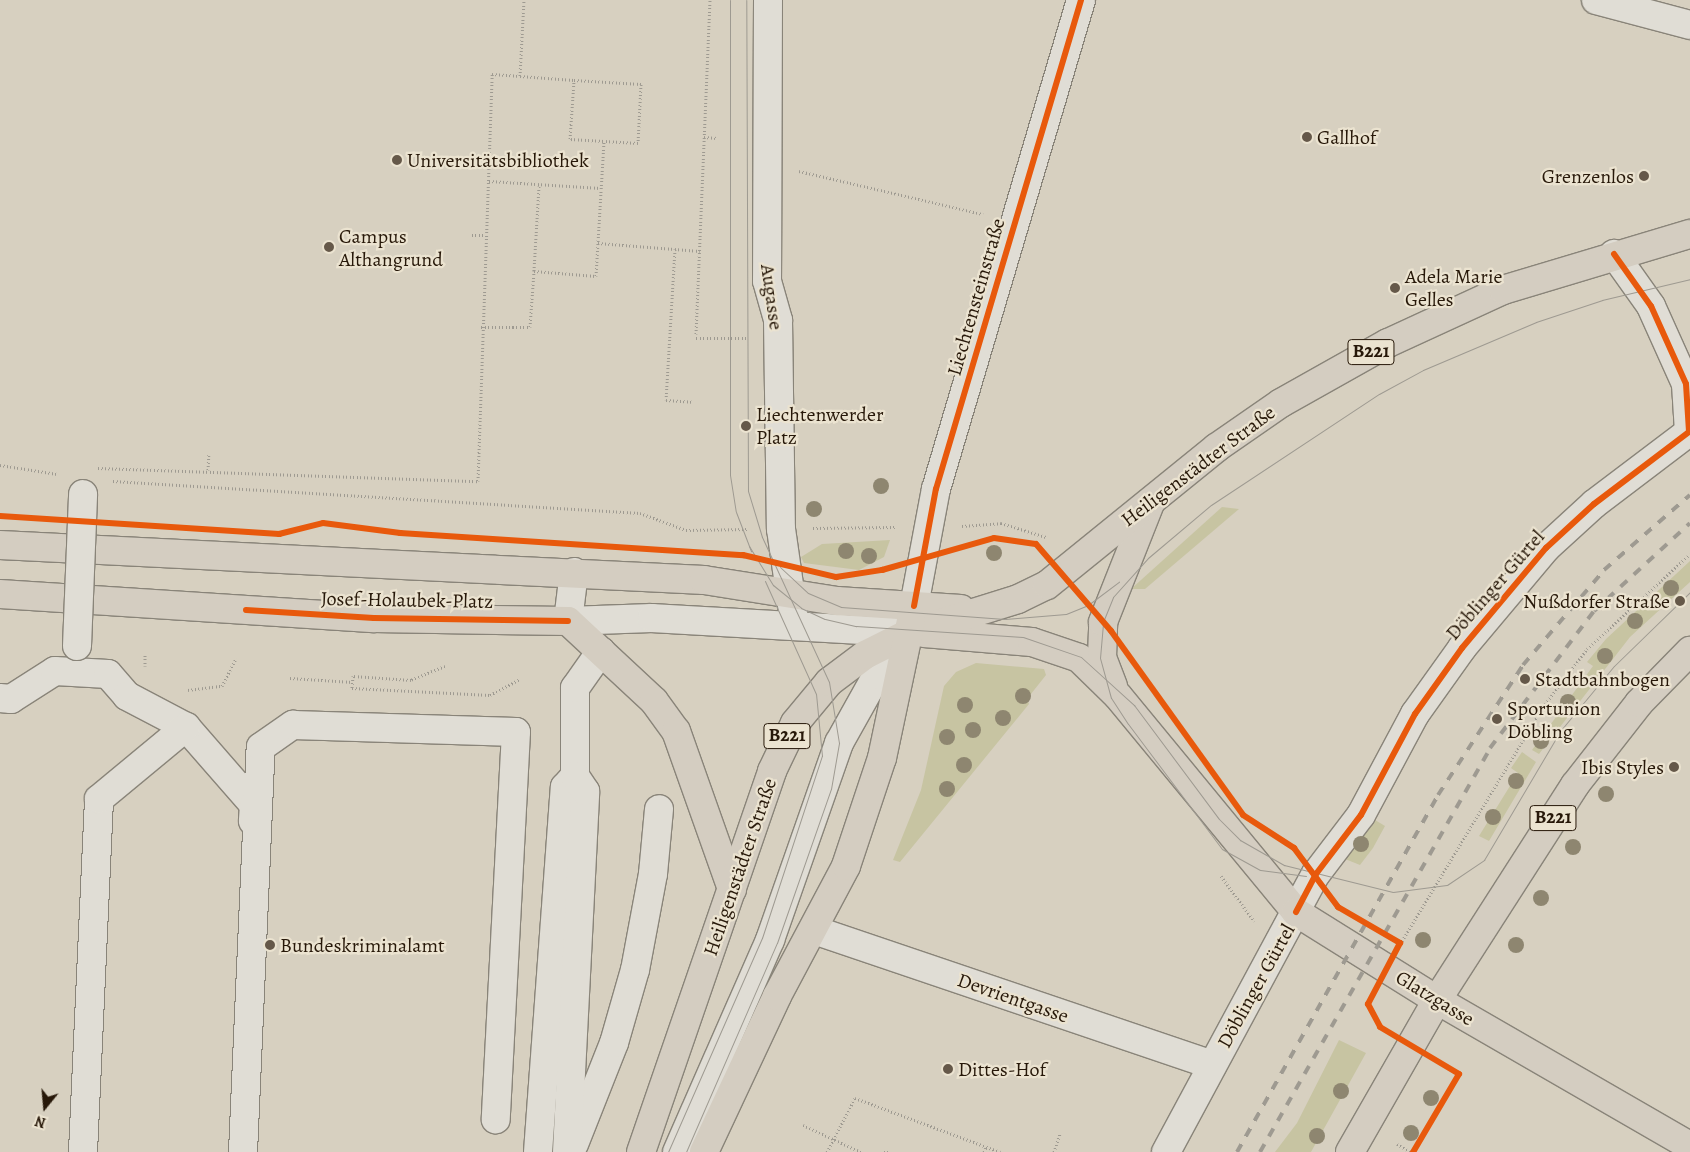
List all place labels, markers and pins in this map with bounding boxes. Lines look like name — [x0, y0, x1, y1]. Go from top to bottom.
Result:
place label: Gallhof — [1317, 125, 1376, 149]
marker: Gallhof — [1301, 131, 1313, 143]
place label: Universitätsbibliothek — [407, 148, 589, 172]
marker: Universitätsbibliothek — [391, 154, 403, 166]
place label: Grenzenlos — [1542, 164, 1634, 188]
marker: Grenzenlos — [1638, 170, 1650, 182]
place label: Campus Althangrund — [339, 224, 443, 271]
marker: Campus Althangrund — [323, 241, 335, 253]
place label: Adela Marie Gelles — [1405, 264, 1503, 311]
marker: Adela Marie Gelles — [1389, 282, 1401, 294]
place label: Liechtenwerder Platz — [756, 402, 884, 449]
marker: Liechtenwerder Platz — [740, 420, 752, 432]
place label: Nußdorfer Straße — [1523, 589, 1670, 613]
marker: Nußdorfer Straße — [1674, 595, 1686, 607]
place label: Stadtbahnbogen — [1535, 667, 1670, 691]
marker: Stadtbahnbogen — [1519, 673, 1531, 685]
place label: Sportunion Döbling — [1507, 696, 1601, 743]
marker: Sportunion Döbling — [1491, 713, 1503, 725]
place label: Ibis Styles — [1581, 755, 1664, 779]
marker: Ibis Styles — [1668, 761, 1680, 773]
place label: Bundeskriminalamt — [280, 933, 445, 957]
marker: Bundeskriminalamt — [264, 939, 276, 951]
place label: Dittes-Hof — [958, 1057, 1046, 1081]
marker: Dittes-Hof — [942, 1063, 954, 1075]

